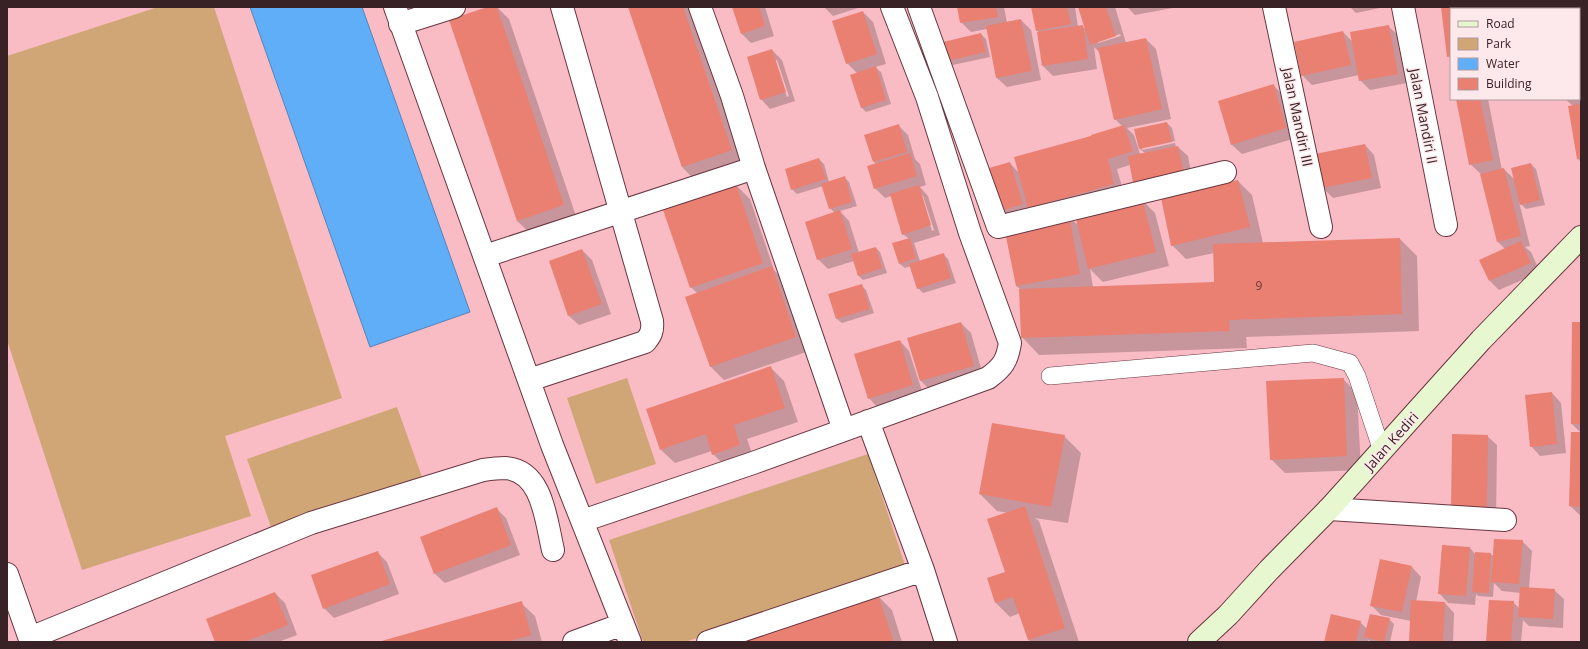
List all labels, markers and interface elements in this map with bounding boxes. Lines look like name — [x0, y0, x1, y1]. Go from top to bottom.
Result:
legend — [1450, 8, 1580, 100]
text: Road — [1486, 15, 1515, 32]
text: Park — [1486, 35, 1512, 52]
text: Water — [1486, 55, 1520, 72]
street label: Jalan Mandiri III — [1278, 64, 1318, 168]
street label: Jalan Mandiri II — [1405, 65, 1443, 165]
text: Building — [1486, 75, 1532, 92]
house number: 9 — [1256, 277, 1263, 294]
street label: Jalan Kediri — [1358, 408, 1422, 476]

